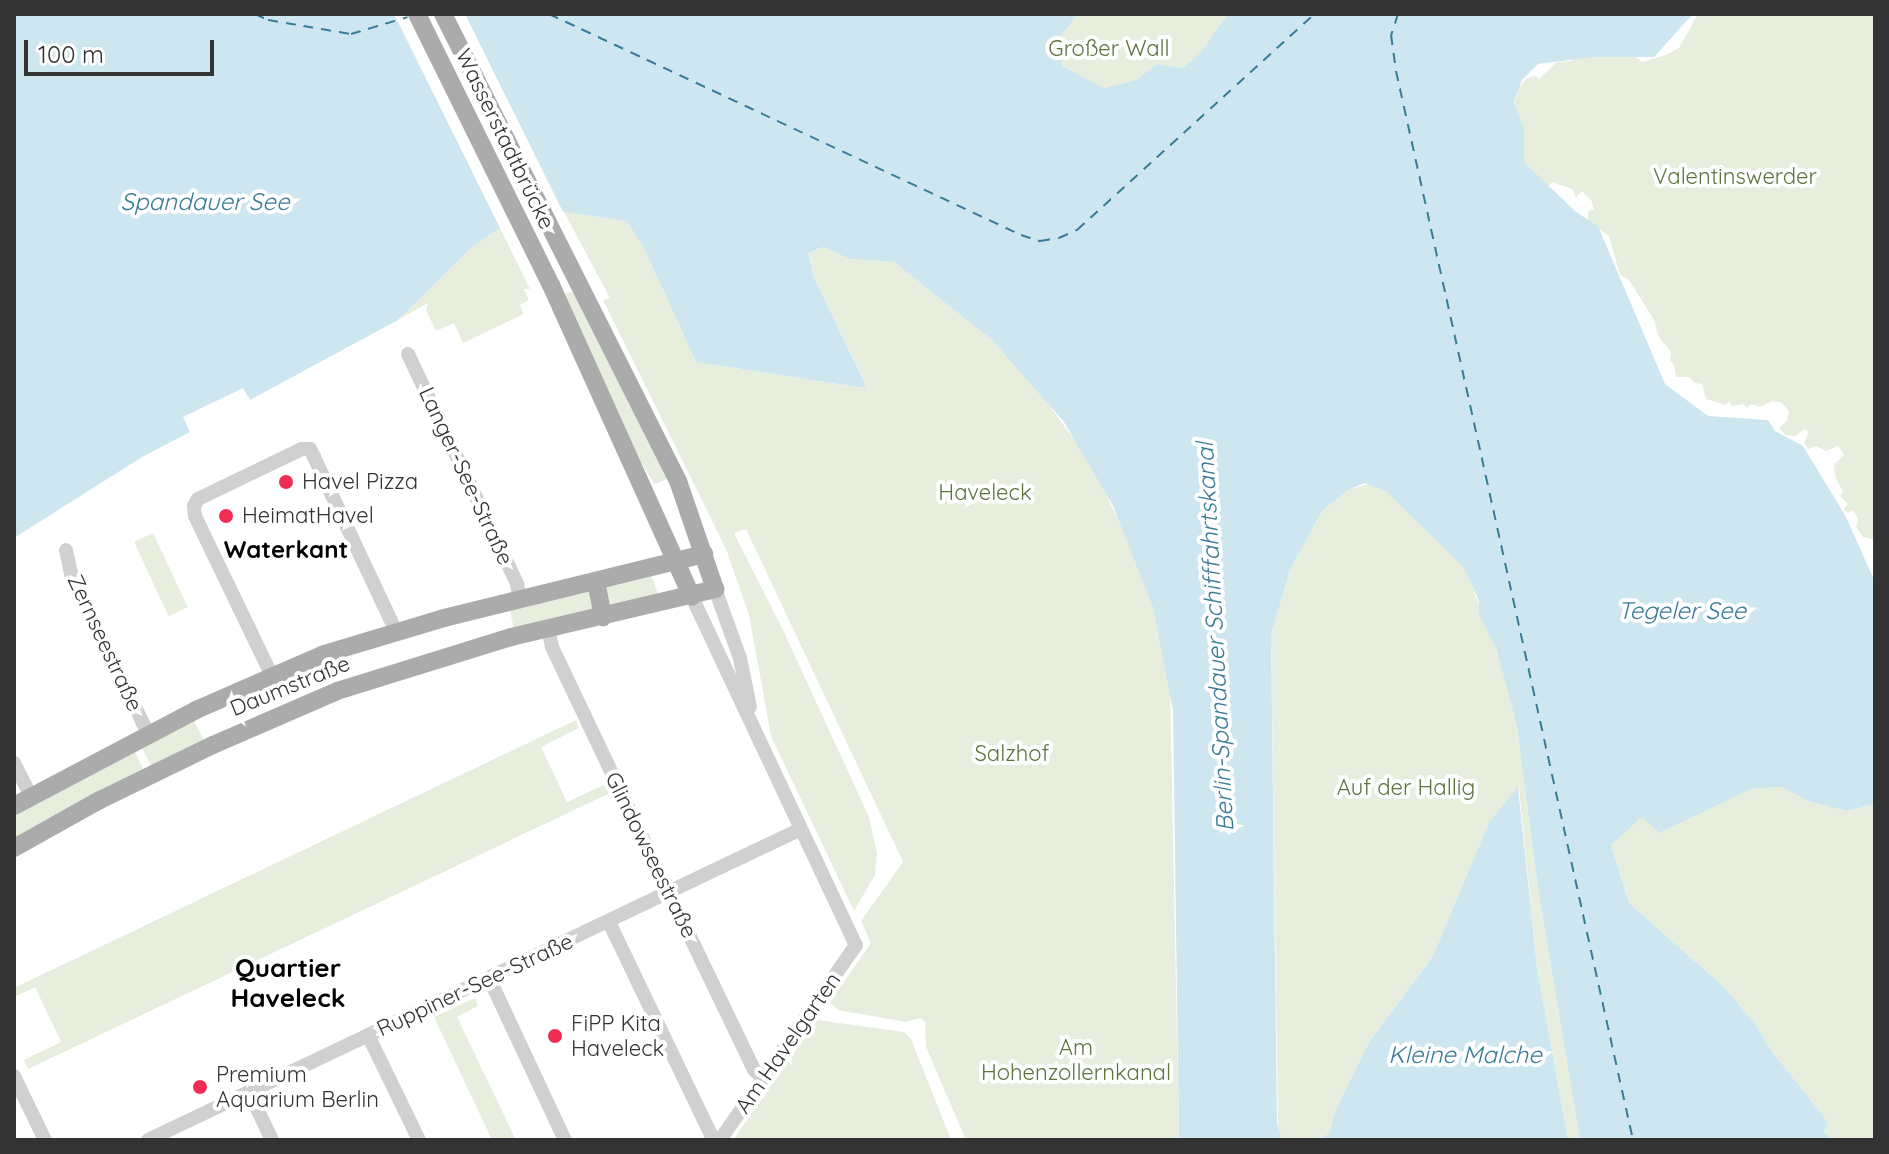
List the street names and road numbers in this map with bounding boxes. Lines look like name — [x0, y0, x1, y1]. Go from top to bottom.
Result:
street label: Wasserstadtbrücke — [450, 45, 560, 233]
street label: Langer-See-Straße — [413, 383, 519, 569]
street label: Zernseestraße — [62, 570, 148, 716]
street label: Daumstraße — [226, 650, 354, 722]
street label: Glindowseestraße — [599, 768, 703, 942]
street label: Ruppiner-See-Straße — [373, 928, 577, 1042]
street label: Am Havelgarten — [730, 967, 846, 1119]

